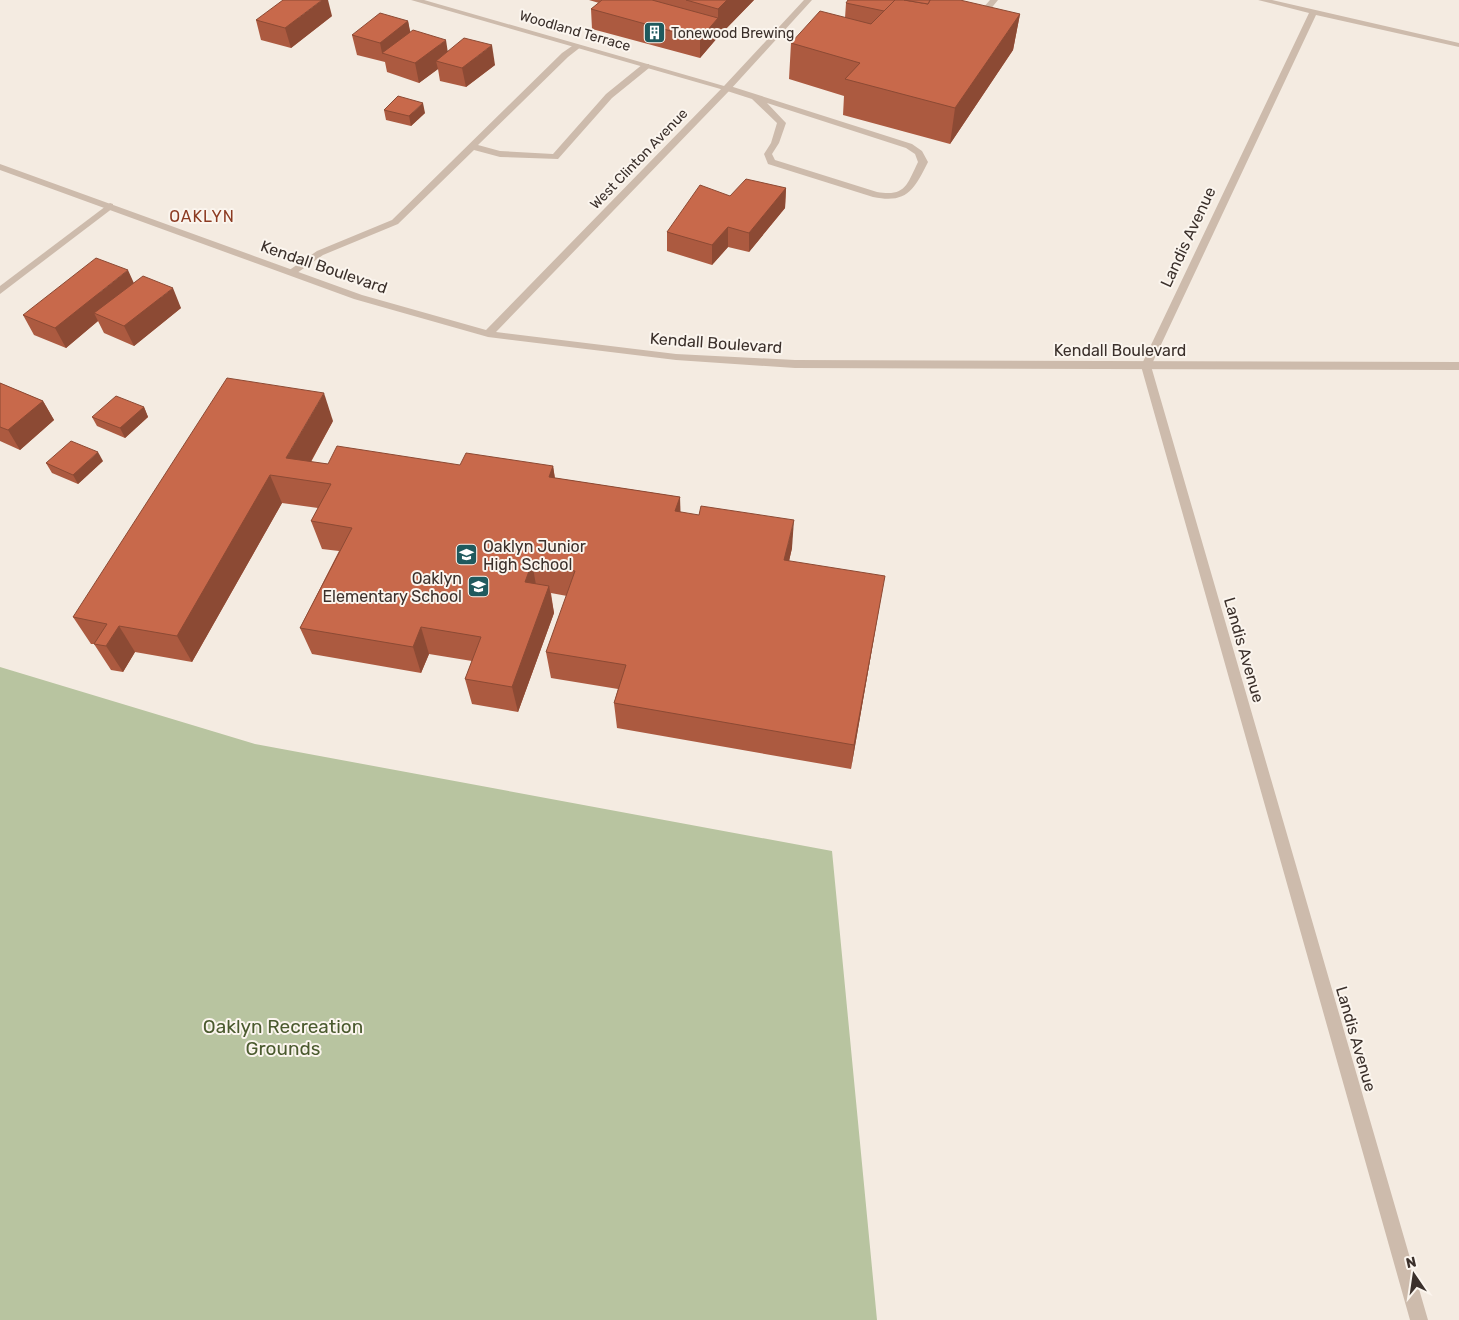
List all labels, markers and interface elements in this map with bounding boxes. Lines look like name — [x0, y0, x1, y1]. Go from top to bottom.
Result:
street label: Woodland Terrace — [517, 7, 633, 55]
building icon: Tonewood Brewing — [643, 21, 667, 45]
place label: Tonewood Brewing — [671, 25, 794, 42]
street label: West Clinton Avenue — [587, 105, 692, 213]
street label: Landis Avenue — [1156, 184, 1220, 290]
district label: OAKLYN — [169, 207, 235, 226]
street label: Kendall Boulevard — [258, 236, 390, 298]
street label: Kendall Boulevard — [649, 329, 783, 357]
street label: Kendall Boulevard — [1054, 341, 1186, 360]
place label: Oaklyn Junior High School — [483, 537, 586, 574]
school or university icon: Oaklyn Junior High School — [455, 543, 479, 567]
place label: Oaklyn Elementary School — [322, 569, 462, 606]
school or university icon: Oaklyn Elementary School — [466, 575, 490, 599]
street label: Landis Avenue — [1220, 595, 1268, 705]
street label: Landis Avenue — [1332, 984, 1380, 1094]
park label: Oaklyn Recreation Grounds — [203, 1015, 363, 1060]
north arrow — [1389, 1250, 1439, 1300]
text: N — [1404, 1253, 1418, 1272]

